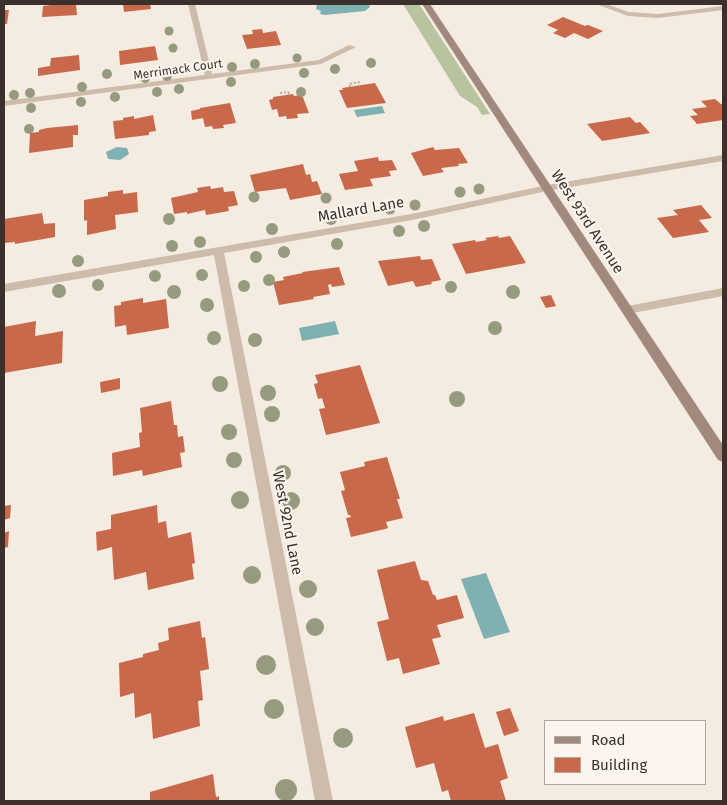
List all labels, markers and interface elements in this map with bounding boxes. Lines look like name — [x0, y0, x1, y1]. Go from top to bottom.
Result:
street label: Merrimack Court — [133, 57, 223, 83]
street label: West 93rd Avenue — [547, 167, 627, 277]
street label: Mallard Lane — [316, 194, 406, 226]
street label: West 92nd Lane — [268, 469, 306, 577]
legend — [544, 720, 707, 785]
text: Road — [591, 731, 626, 749]
text: Building — [591, 756, 647, 774]

